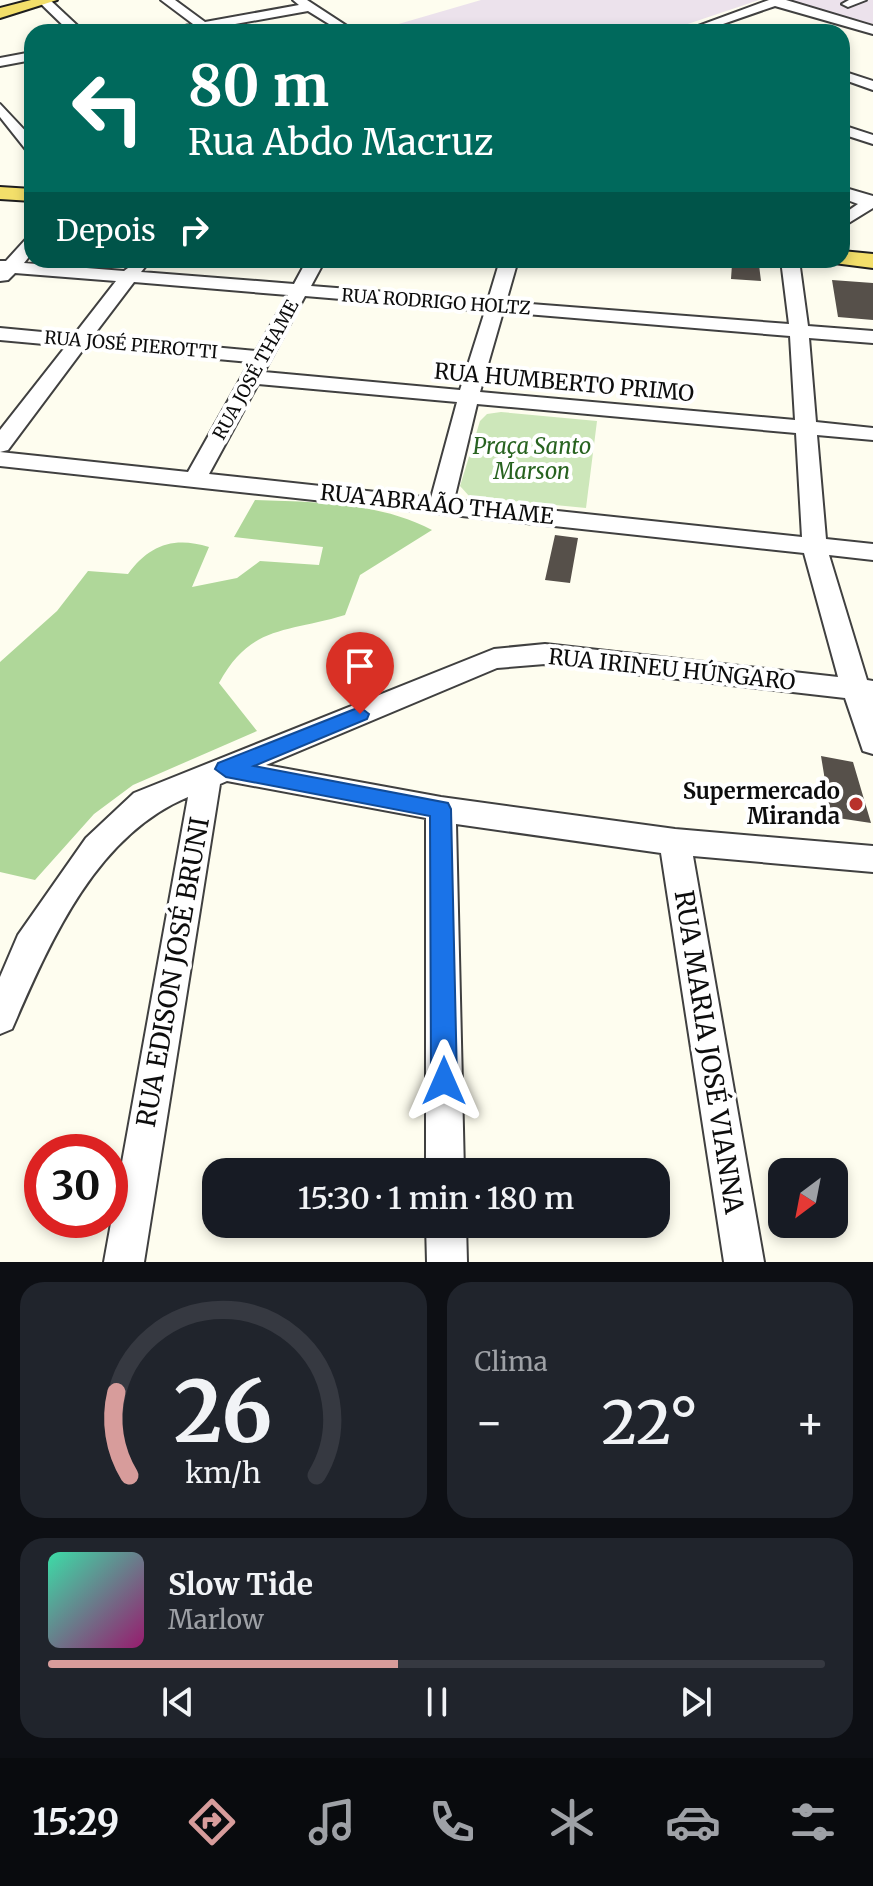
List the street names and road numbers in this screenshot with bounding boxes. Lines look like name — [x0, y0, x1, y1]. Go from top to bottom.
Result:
street label: RUA RODRIGO HOLTZ — [341, 283, 531, 320]
street label: RUA JOSÉ THAME — [208, 295, 304, 444]
street label: RUA JOSÉ PIEROTTI — [43, 325, 219, 364]
street label: RUA HUMBERTO PRIMO — [433, 357, 695, 407]
street label: RUA ABRAÃO THAME — [319, 478, 555, 530]
street label: RUA IRINEU HÚNGARO — [547, 641, 797, 696]
street label: RUA EDISON JOSÉ BRUNI — [128, 814, 216, 1129]
street label: RUA MARIA JOSÉ VIANNA — [668, 888, 752, 1217]

